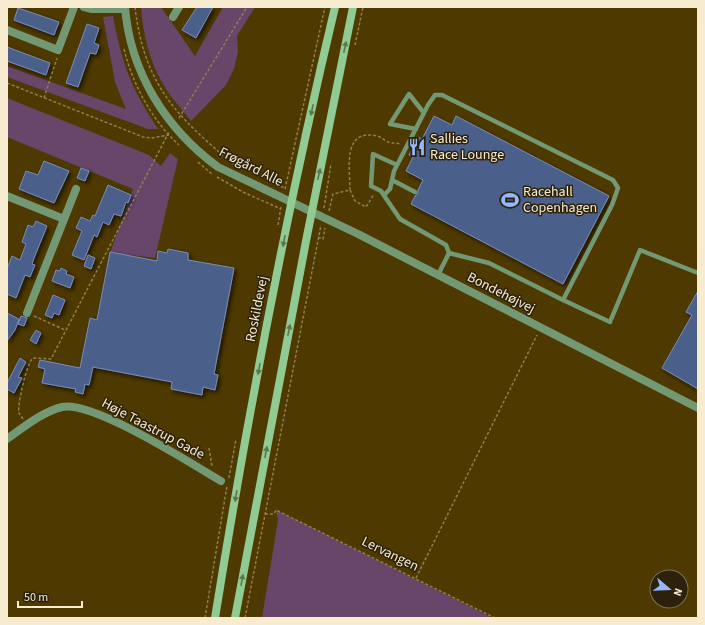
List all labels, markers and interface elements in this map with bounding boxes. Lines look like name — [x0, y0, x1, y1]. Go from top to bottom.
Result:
one-way arrow — [342, 41, 348, 53]
one-way arrow — [308, 104, 314, 116]
place label: Sallies Race Lounge — [430, 129, 504, 165]
restaurant icon: Sallies Race Lounge — [407, 137, 427, 157]
street label: Frøgård Alle — [215, 142, 287, 192]
one-way arrow — [316, 168, 322, 180]
place label: Racehall Copenhagen — [523, 182, 597, 218]
sports icon: Racehall Copenhagen — [500, 190, 520, 210]
one-way arrow — [281, 235, 287, 247]
street label: Bondehøjvej — [464, 267, 538, 319]
street label: Roskildevej — [241, 274, 273, 344]
one-way arrow — [286, 324, 292, 336]
one-way arrow — [256, 362, 262, 375]
street label: Høje Taastrup Gade — [98, 393, 208, 465]
one-way arrow — [264, 446, 270, 458]
one-way arrow — [233, 490, 239, 503]
street label: Lervangen — [358, 532, 422, 576]
north arrow — [649, 569, 689, 609]
one-way arrow — [240, 574, 246, 586]
scale bar — [18, 583, 82, 609]
text: N — [670, 586, 686, 598]
text: 50 m — [24, 589, 48, 606]

